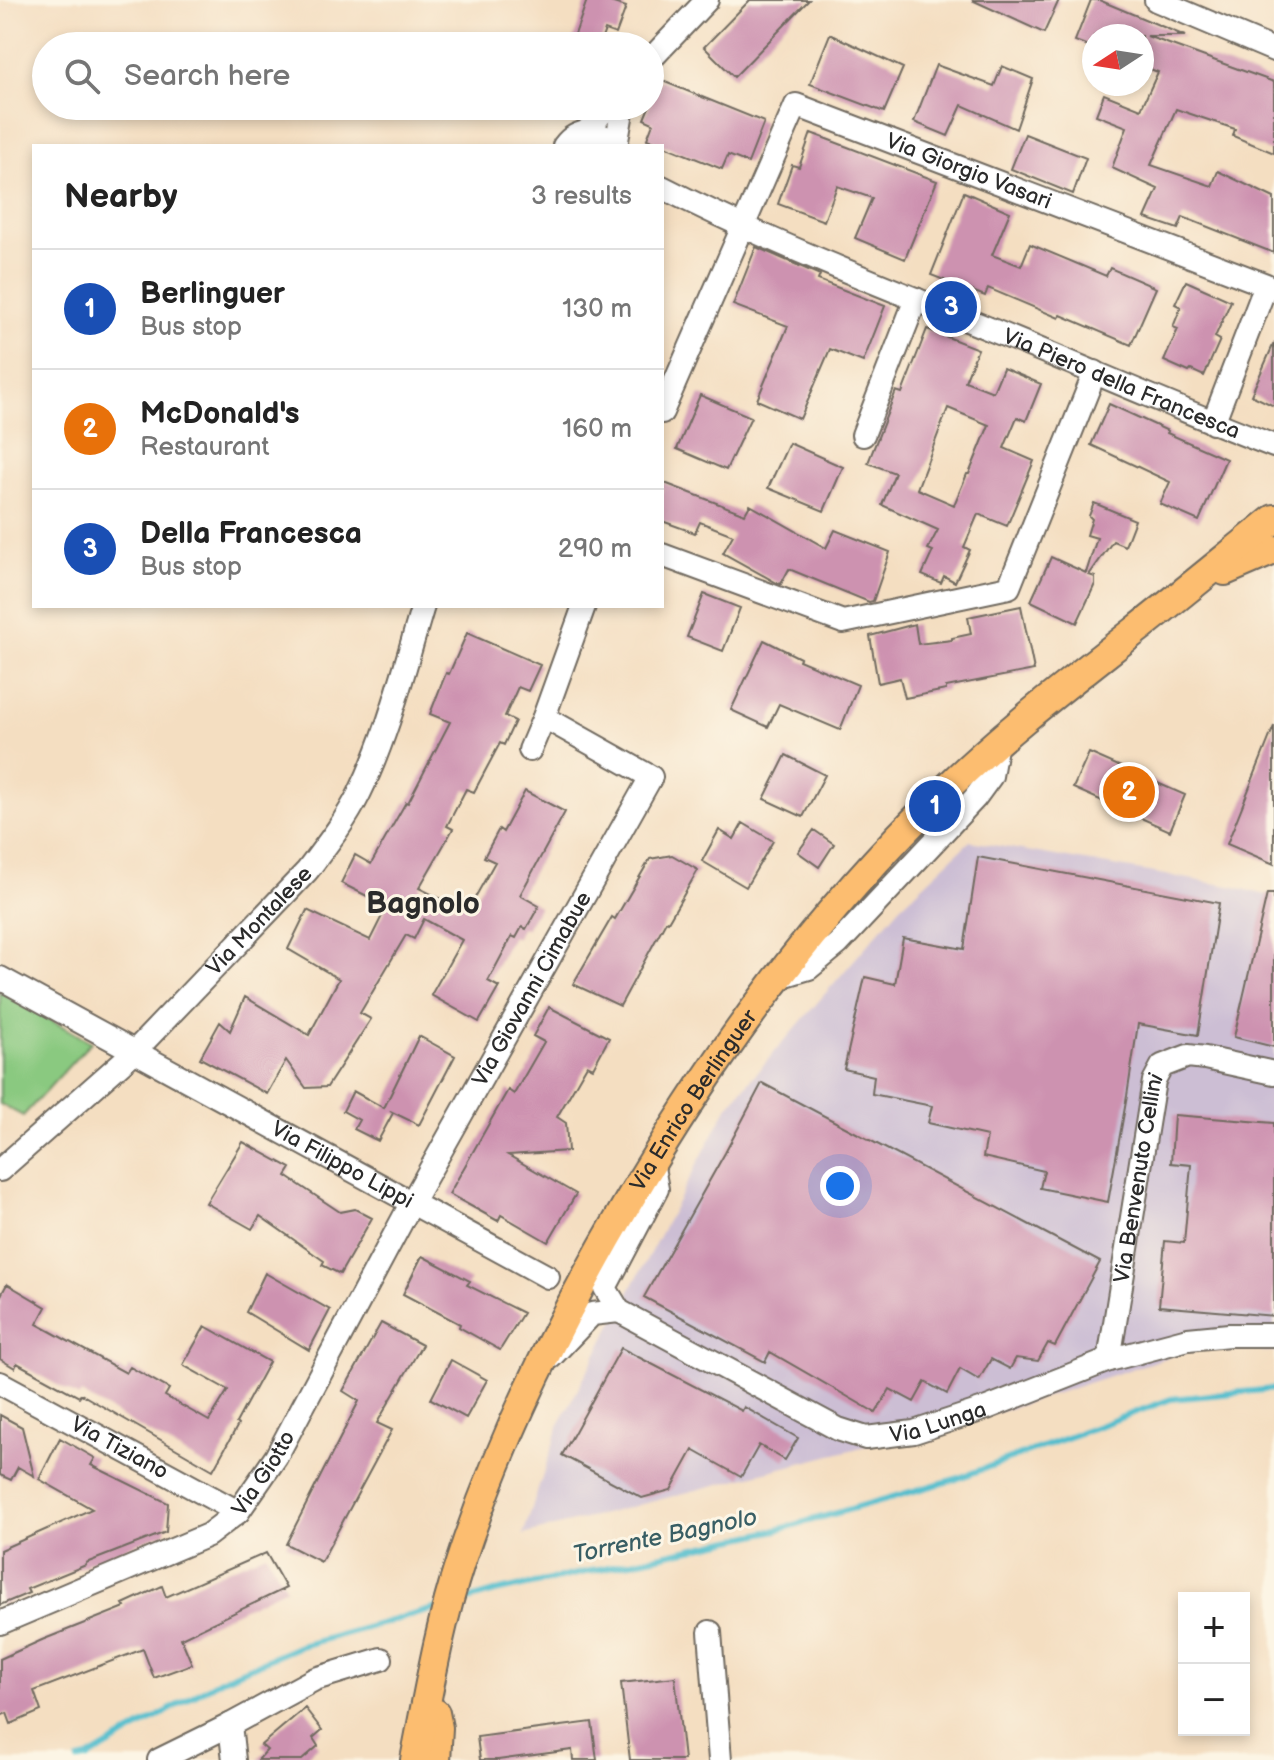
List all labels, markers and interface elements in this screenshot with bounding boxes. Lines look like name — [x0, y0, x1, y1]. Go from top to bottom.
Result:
north arrow — [1082, 24, 1154, 96]
search box — [32, 32, 664, 120]
icon: search — [60, 54, 104, 98]
text: Search here — [124, 58, 290, 94]
street label: Via Giorgio Vasari — [882, 127, 1055, 215]
text: Nearby — [64, 176, 178, 217]
text: 3 results — [531, 181, 632, 212]
text: Berlinguer — [140, 276, 285, 312]
pin: 3 — [925, 277, 977, 337]
text: 1 — [85, 294, 95, 325]
text: 130 m — [562, 294, 632, 325]
text: Bus stop — [140, 312, 242, 343]
street label: Via Piero della Francesca — [999, 322, 1244, 445]
text: McDonald's — [140, 396, 300, 432]
text: 2 — [82, 414, 98, 445]
text: 160 m — [562, 414, 632, 445]
text: Restaurant — [140, 432, 269, 463]
text: Della Francesca — [140, 516, 362, 552]
text: 3 — [82, 534, 98, 565]
text: 290 m — [558, 534, 632, 565]
text: Bus stop — [140, 552, 242, 583]
pin: 2 — [1103, 762, 1155, 822]
pin: 1 — [909, 776, 961, 836]
street label: Via Montalese — [201, 860, 318, 981]
district label: Bagnolo — [366, 886, 480, 922]
street label: Via Giovanni Cimabue — [466, 887, 597, 1091]
street label: Via Enrico Berlinguer — [624, 1003, 764, 1196]
street label: Via Benvenuto Cellini — [1108, 1068, 1169, 1285]
street label: Via Filippo Lippi — [267, 1115, 418, 1214]
your location — [820, 1166, 860, 1206]
street label: Via Lunga — [888, 1396, 990, 1448]
street label: Via Tiziano — [66, 1410, 173, 1485]
street label: Via Giotto — [226, 1426, 301, 1521]
water label: Torrente Bagnolo — [570, 1502, 760, 1570]
map controls — [1178, 1592, 1250, 1736]
button: + — [1178, 1592, 1250, 1664]
button: − — [1178, 1664, 1250, 1736]

